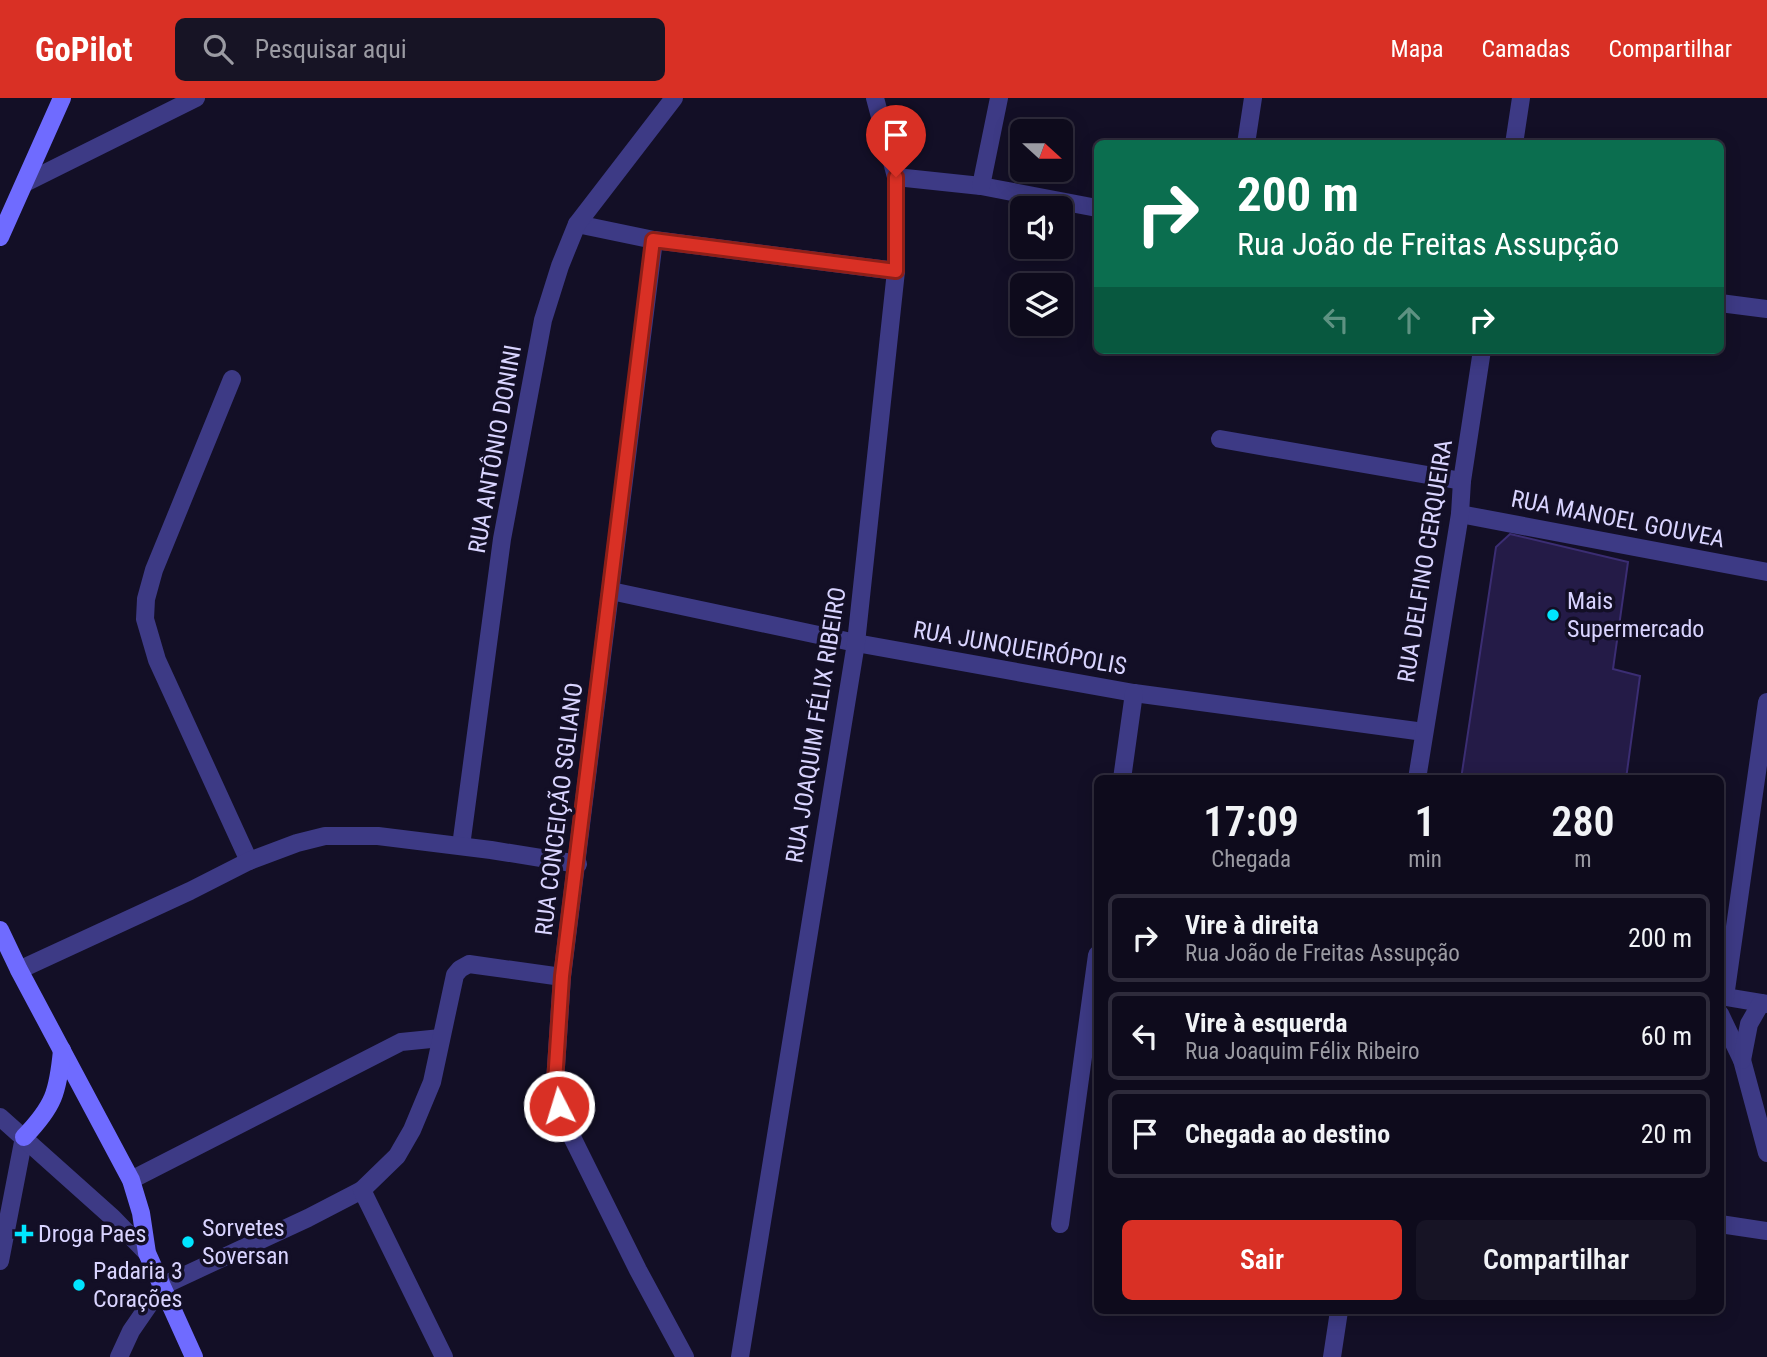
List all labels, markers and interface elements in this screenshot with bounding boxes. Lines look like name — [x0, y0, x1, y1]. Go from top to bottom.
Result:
search box — [175, 18, 665, 81]
text: GoPilot — [35, 30, 133, 69]
icon: search — [199, 30, 237, 68]
text: Pesquisar aqui — [255, 34, 407, 64]
text: Mapa — [1391, 35, 1444, 63]
text: Camadas — [1482, 35, 1571, 63]
text: Compartilhar — [1609, 35, 1732, 63]
pin — [866, 105, 926, 177]
icon: arrive — [877, 116, 915, 154]
north arrow — [1010, 119, 1073, 182]
map controls — [1010, 119, 1073, 336]
text: 200 m — [1237, 166, 1359, 223]
icon: right — [1122, 168, 1213, 259]
button: sound — [1010, 196, 1073, 259]
text: Rua João de Freitas Assupção — [1237, 225, 1619, 263]
button: layers — [1010, 273, 1073, 336]
icon: left — [1317, 301, 1355, 339]
icon: ahead — [1390, 301, 1428, 339]
icon: right — [1463, 301, 1501, 339]
street label: RUA ANTÔNIO DONINI — [463, 343, 527, 555]
street label: RUA DELFINO CERQUEIRA — [1392, 437, 1458, 684]
street label: RUA MANOEL GOUVEA — [1509, 485, 1727, 553]
street label: RUA JOAQUIM FÉLIX RIBEIRO — [780, 585, 852, 865]
place label: Mais Supermercado — [1567, 587, 1704, 643]
marker: Mais Supermercado — [1545, 607, 1561, 623]
street label: RUA JUNQUEIRÓPOLIS — [911, 615, 1129, 681]
street label: RUA CONCEIÇÃO SGLIANO — [530, 681, 588, 937]
text: 17:09 — [1203, 797, 1299, 846]
text: 1 — [1415, 797, 1436, 846]
text: 280 — [1551, 797, 1615, 846]
text: Chegada — [1211, 846, 1291, 873]
text: min — [1408, 846, 1442, 873]
text: m — [1574, 846, 1592, 873]
text: Vire à direita — [1185, 910, 1319, 940]
icon: right — [1126, 919, 1164, 957]
text: 200 m — [1628, 923, 1692, 953]
text: Rua João de Freitas Assupção — [1185, 940, 1460, 967]
text: Vire à esquerda — [1185, 1008, 1348, 1038]
icon: left — [1126, 1017, 1164, 1055]
text: 60 m — [1641, 1021, 1692, 1051]
text: Rua Joaquim Félix Ribeiro — [1185, 1038, 1420, 1065]
position arrow — [522, 1069, 596, 1143]
icon: arrive — [1126, 1115, 1164, 1153]
text: Chegada ao destino — [1185, 1119, 1390, 1149]
text: 20 m — [1641, 1119, 1692, 1149]
place label: Sorvetes Soversan — [202, 1214, 289, 1270]
place label: Droga Paes — [38, 1220, 147, 1248]
button: Sair — [1122, 1220, 1402, 1300]
button: Compartilhar — [1416, 1220, 1696, 1300]
marker: Droga Paes — [16, 1226, 32, 1242]
marker: Sorvetes Soversan — [180, 1234, 196, 1250]
place label: Padaria 3 Corações — [93, 1257, 183, 1313]
marker: Padaria 3 Corações — [71, 1277, 87, 1293]

